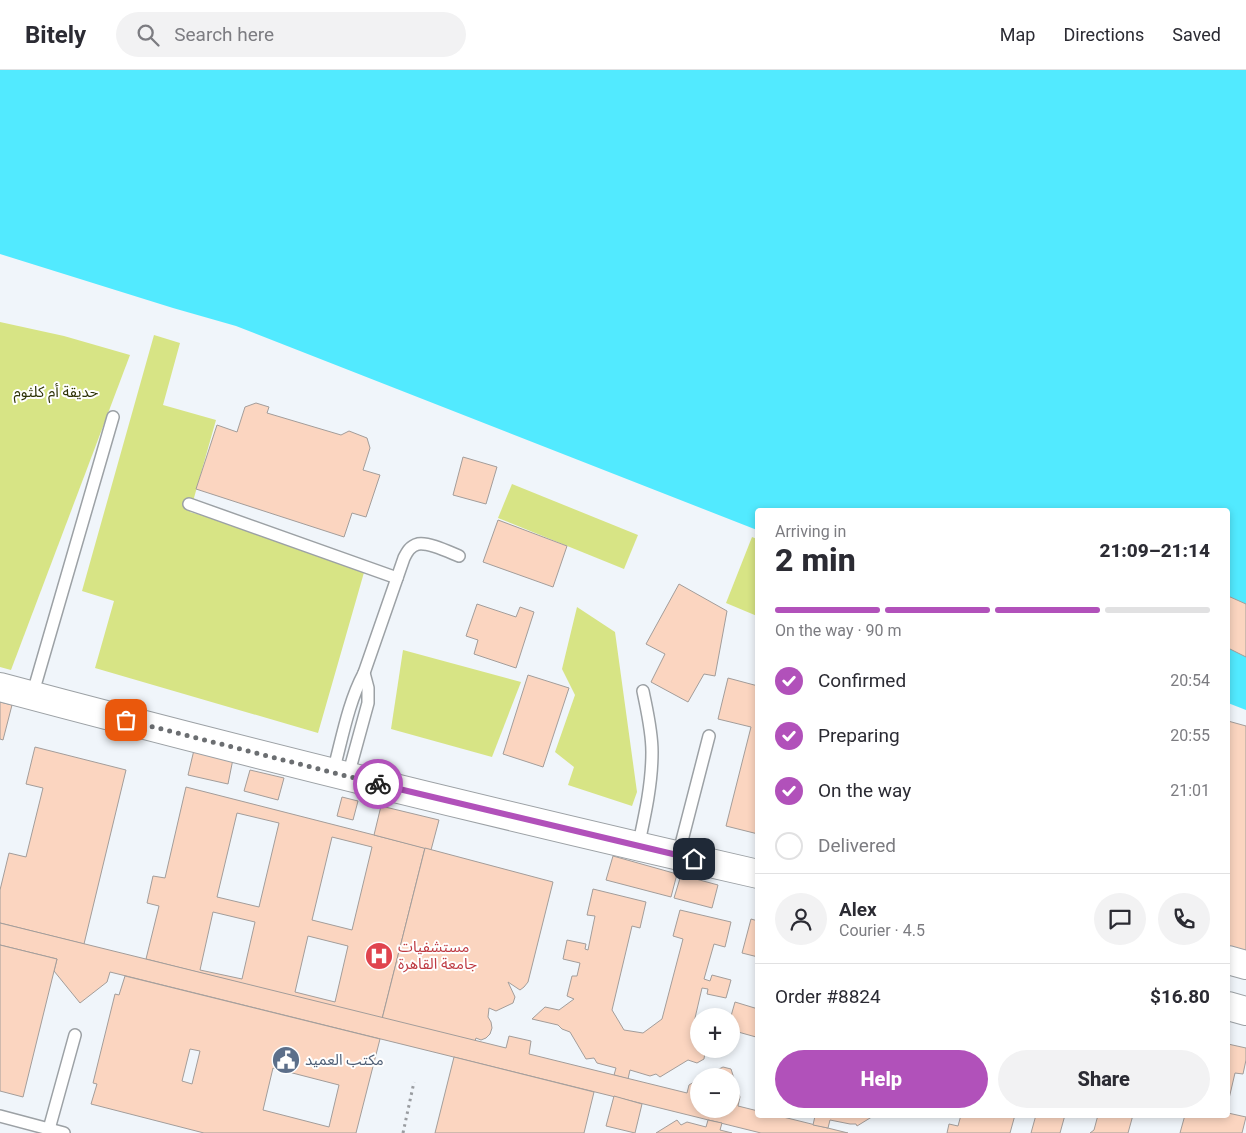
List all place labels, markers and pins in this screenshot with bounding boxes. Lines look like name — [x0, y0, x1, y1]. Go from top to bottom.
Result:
pin — [105, 699, 147, 741]
pin — [673, 838, 715, 880]
place label: مستشفيات جامعة القاهرة — [398, 938, 477, 973]
hospital icon: مستشفيات جامعة القاهرة — [364, 941, 394, 971]
public building icon: مكتب العميد — [271, 1045, 301, 1075]
place label: مكتب العميد — [305, 1051, 384, 1069]

